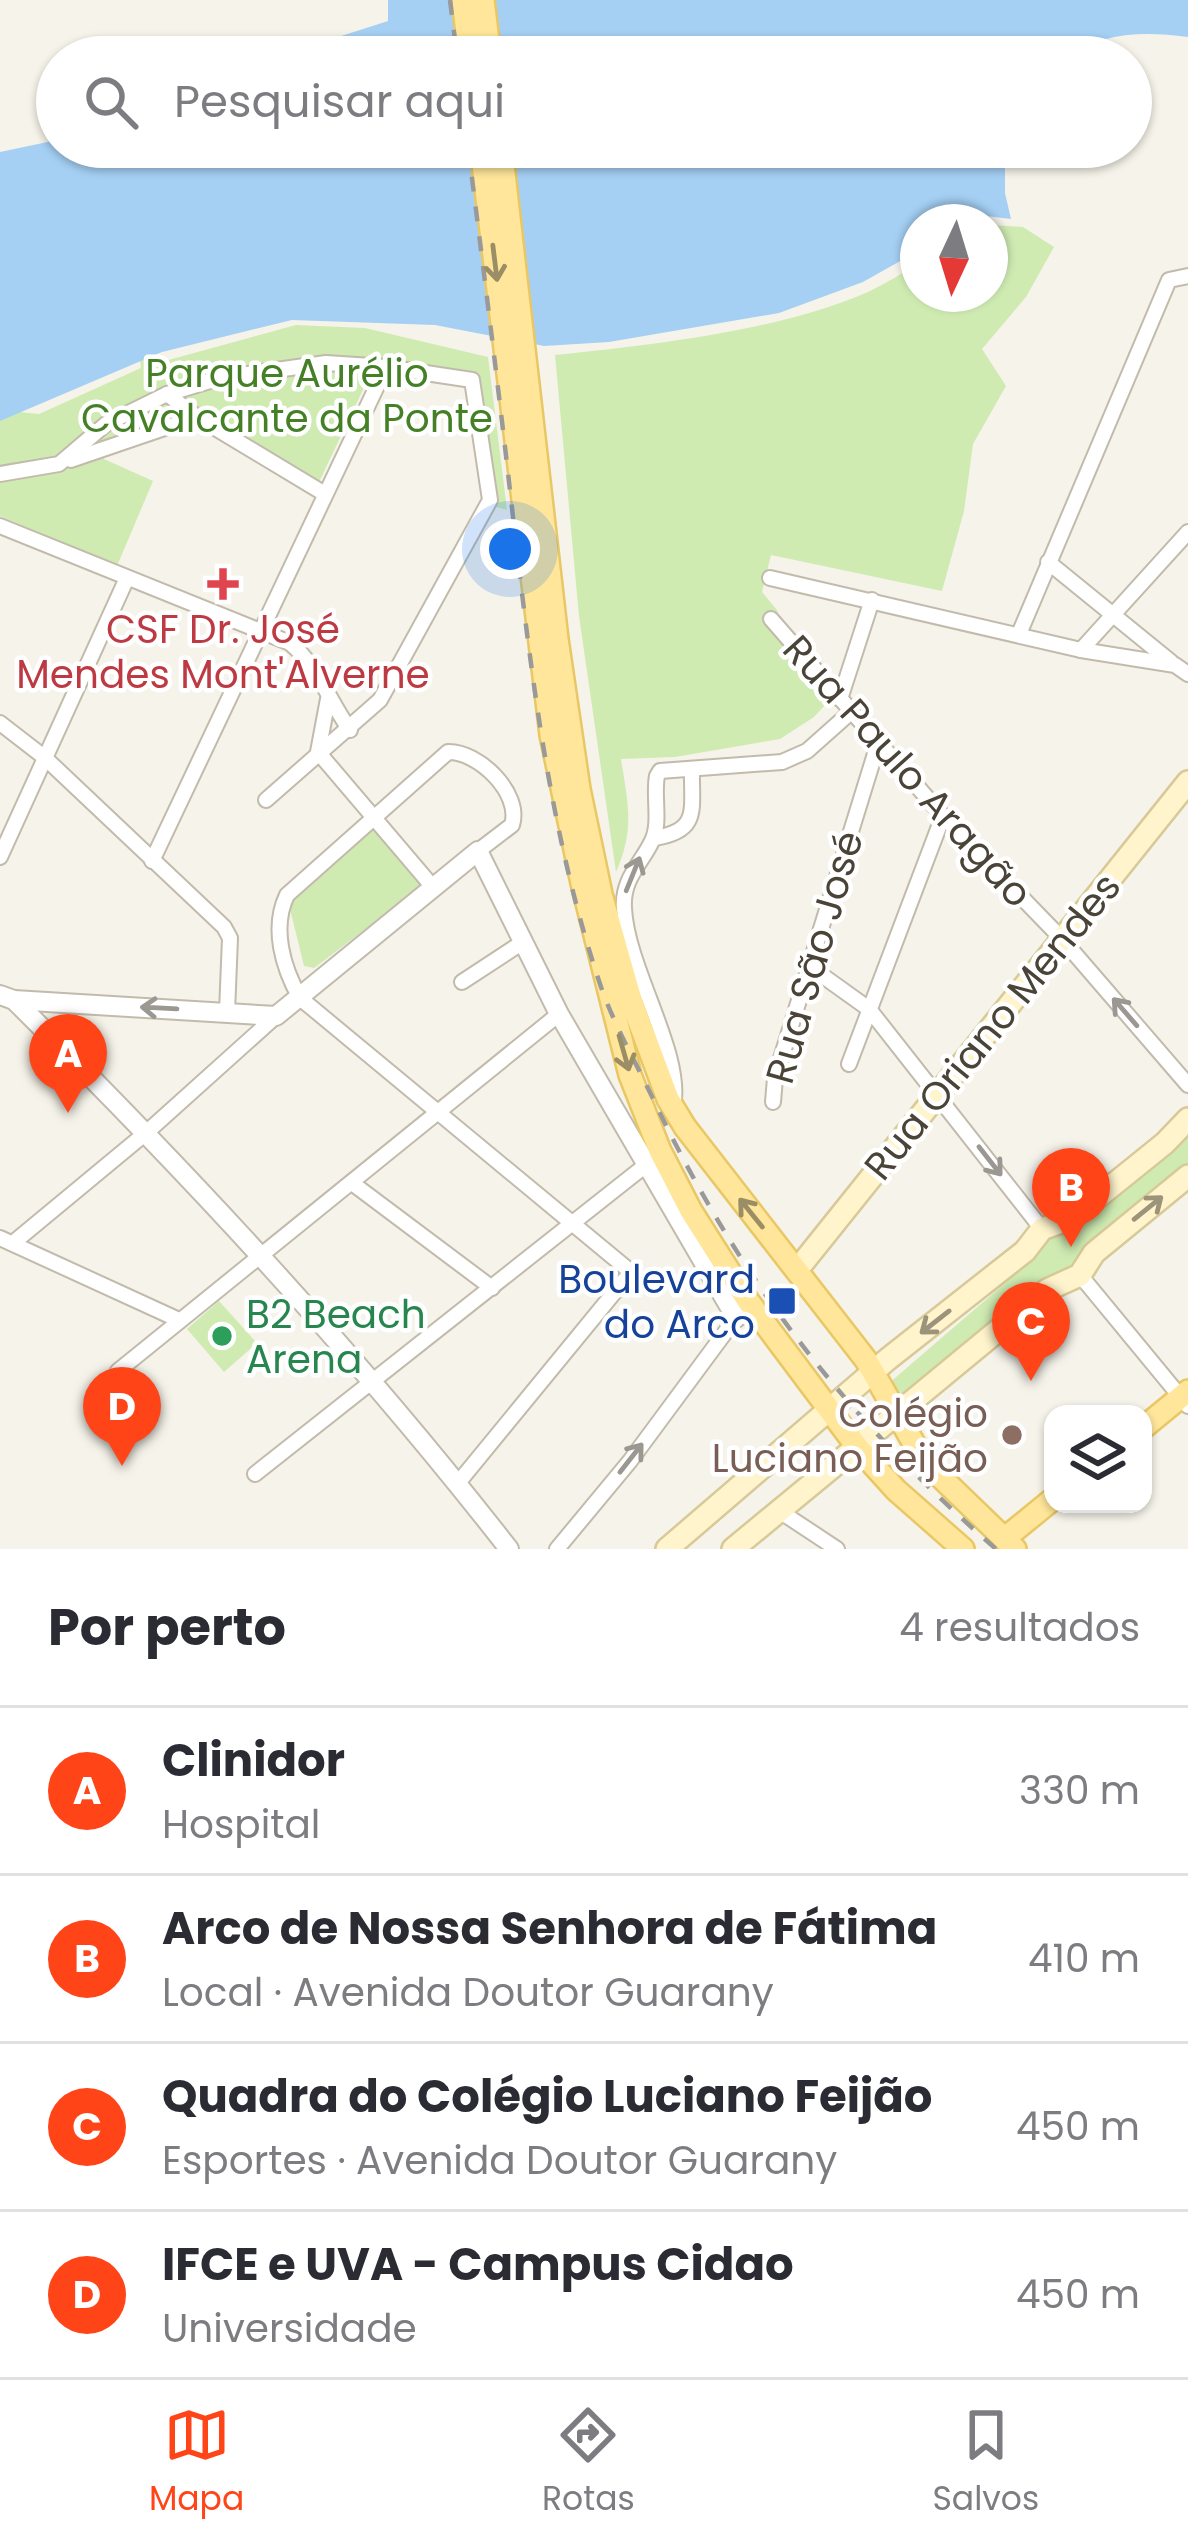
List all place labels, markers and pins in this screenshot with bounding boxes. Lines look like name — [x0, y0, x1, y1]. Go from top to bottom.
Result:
marker: CSF Dr. José Mendes Mont'Alverne — [207, 568, 239, 600]
place label: CSF Dr. José Mendes Mont'Alverne — [16, 602, 430, 702]
pin: A — [29, 1014, 107, 1113]
pin: B — [1032, 1148, 1110, 1247]
place label: Boulevard do Arco — [558, 1252, 755, 1352]
pin: C — [992, 1282, 1070, 1381]
marker: Boulevard do Arco — [766, 1285, 798, 1317]
place label: B2 Beach Arena — [246, 1287, 426, 1387]
marker: B2 Beach Arena — [209, 1323, 235, 1349]
pin: D — [83, 1367, 161, 1466]
place label: Colégio Luciano Feijão — [712, 1386, 988, 1486]
marker: Colégio Luciano Feijão — [999, 1422, 1025, 1448]

